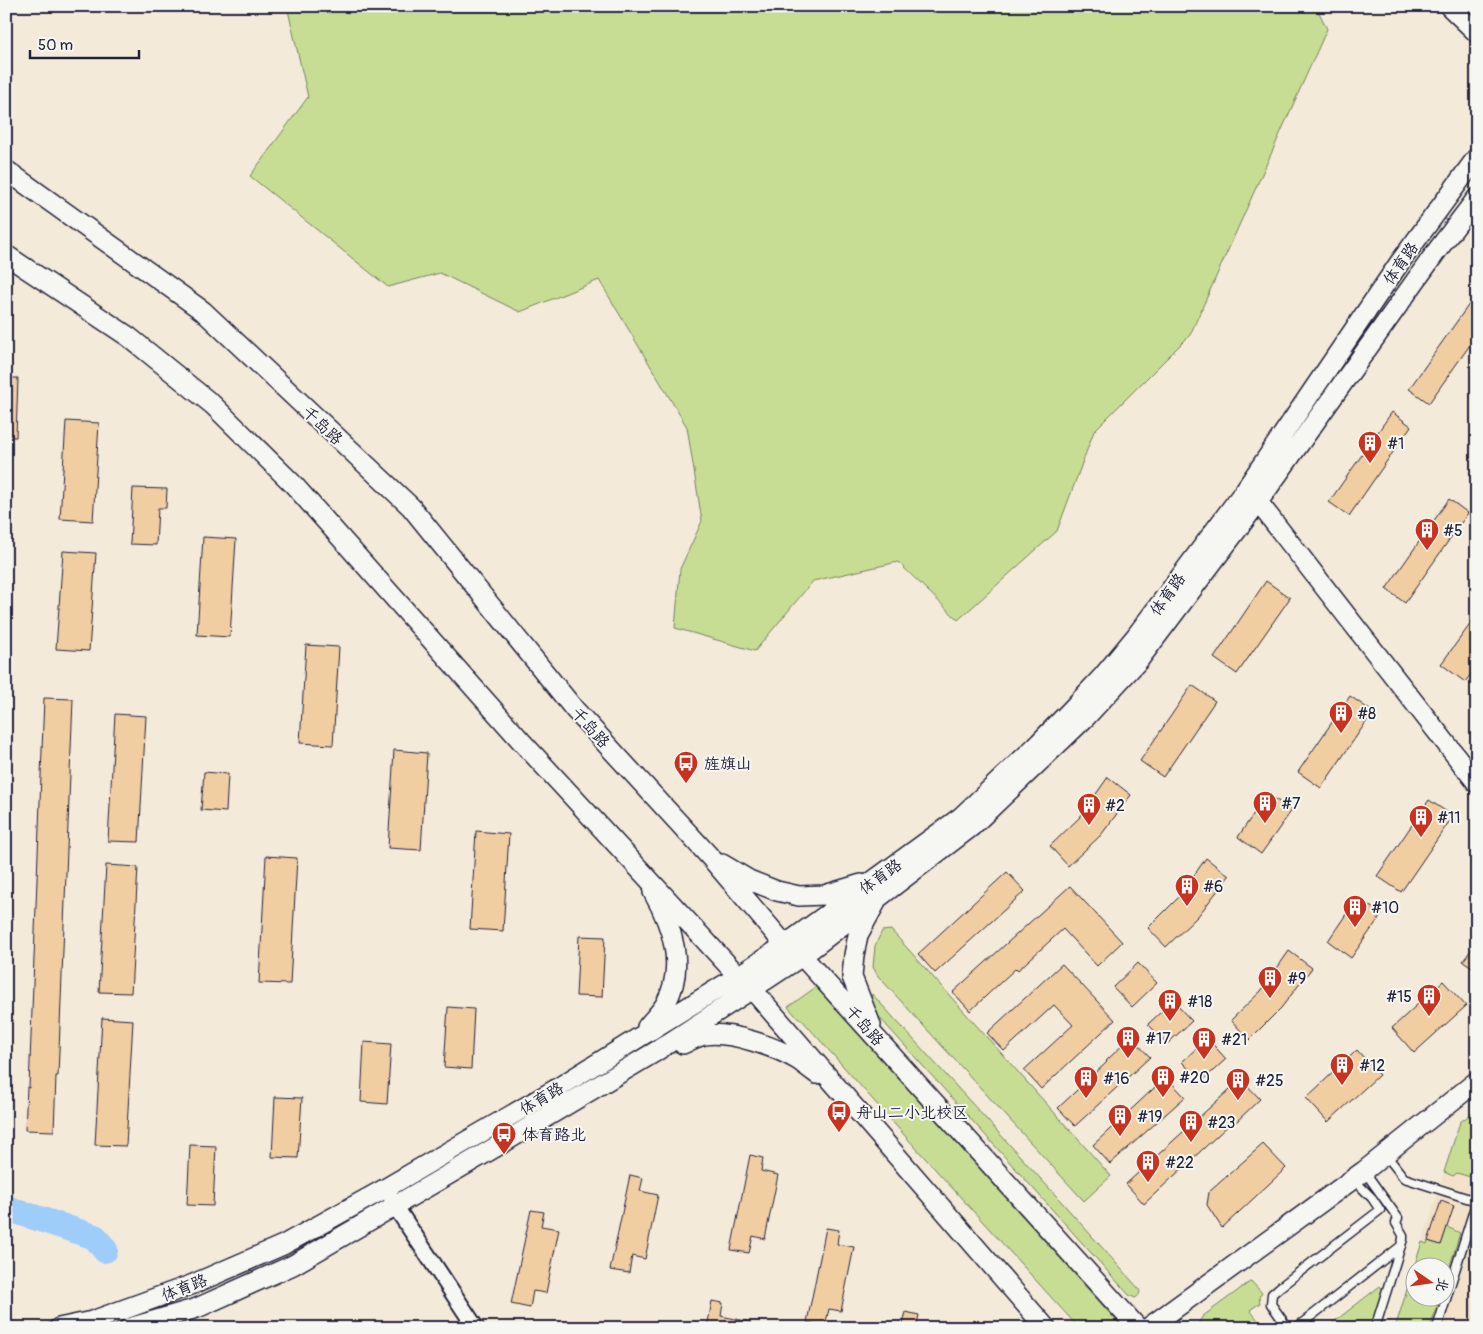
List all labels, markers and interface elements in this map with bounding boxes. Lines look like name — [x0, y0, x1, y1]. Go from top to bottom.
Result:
scale bar — [30, 28, 139, 60]
text: 50 m — [38, 36, 73, 55]
street label: 体育路 — [1379, 238, 1423, 289]
street label: 千岛路 — [298, 402, 347, 449]
building icon: #1 — [1357, 430, 1383, 464]
place label: #1 — [1387, 434, 1404, 454]
building icon: #5 — [1414, 517, 1440, 551]
place label: #5 — [1443, 521, 1463, 541]
street label: 体育路 — [1146, 569, 1190, 620]
building icon: #8 — [1328, 700, 1354, 734]
street label: 千岛路 — [567, 703, 614, 752]
place label: #8 — [1357, 704, 1376, 724]
bus stop icon: 旌旗山 — [673, 750, 699, 784]
place label: 旌旗山 — [704, 754, 752, 774]
building icon: #7 — [1252, 790, 1278, 824]
building icon: #2 — [1076, 792, 1102, 826]
place label: #7 — [1281, 794, 1301, 814]
place label: #2 — [1105, 796, 1125, 816]
building icon: #11 — [1408, 804, 1434, 838]
place label: #11 — [1437, 808, 1461, 828]
street label: 体育路 — [855, 855, 906, 899]
building icon: #6 — [1174, 873, 1200, 907]
place label: #6 — [1203, 877, 1223, 897]
building icon: #10 — [1342, 894, 1368, 928]
place label: #10 — [1371, 898, 1399, 918]
building icon: #9 — [1257, 965, 1283, 999]
place label: #9 — [1287, 969, 1306, 989]
building icon: #15 — [1416, 983, 1442, 1017]
place label: #15 — [1386, 987, 1412, 1007]
building icon: #18 — [1157, 988, 1183, 1022]
place label: #18 — [1187, 992, 1212, 1012]
street label: 千岛路 — [841, 1001, 888, 1050]
building icon: #17 — [1115, 1025, 1141, 1059]
building icon: #21 — [1191, 1026, 1217, 1060]
place label: #17 — [1145, 1029, 1171, 1049]
place label: #21 — [1221, 1030, 1247, 1050]
building icon: #12 — [1329, 1052, 1355, 1086]
place label: #12 — [1359, 1056, 1385, 1076]
building icon: #20 — [1150, 1064, 1176, 1098]
building icon: #16 — [1073, 1065, 1099, 1099]
building icon: #25 — [1225, 1067, 1251, 1101]
place label: #20 — [1179, 1068, 1210, 1088]
place label: #16 — [1103, 1069, 1130, 1089]
place label: #25 — [1255, 1071, 1284, 1091]
street label: 体育路 — [516, 1078, 567, 1120]
bus stop icon: 舟山二小北校区 — [826, 1099, 852, 1133]
place label: 舟山二小北校区 — [856, 1103, 968, 1123]
building icon: #19 — [1107, 1103, 1133, 1137]
place label: #19 — [1137, 1107, 1162, 1127]
building icon: #23 — [1178, 1109, 1204, 1143]
place label: #23 — [1207, 1113, 1235, 1133]
bus stop icon: 体育路北 — [491, 1121, 517, 1155]
place label: 体育路北 — [522, 1125, 586, 1145]
building icon: #22 — [1135, 1149, 1161, 1183]
place label: #22 — [1165, 1153, 1194, 1173]
north arrow — [1406, 1256, 1456, 1306]
street label: 体育路 — [158, 1270, 210, 1306]
text: 北 — [1432, 1276, 1452, 1294]

